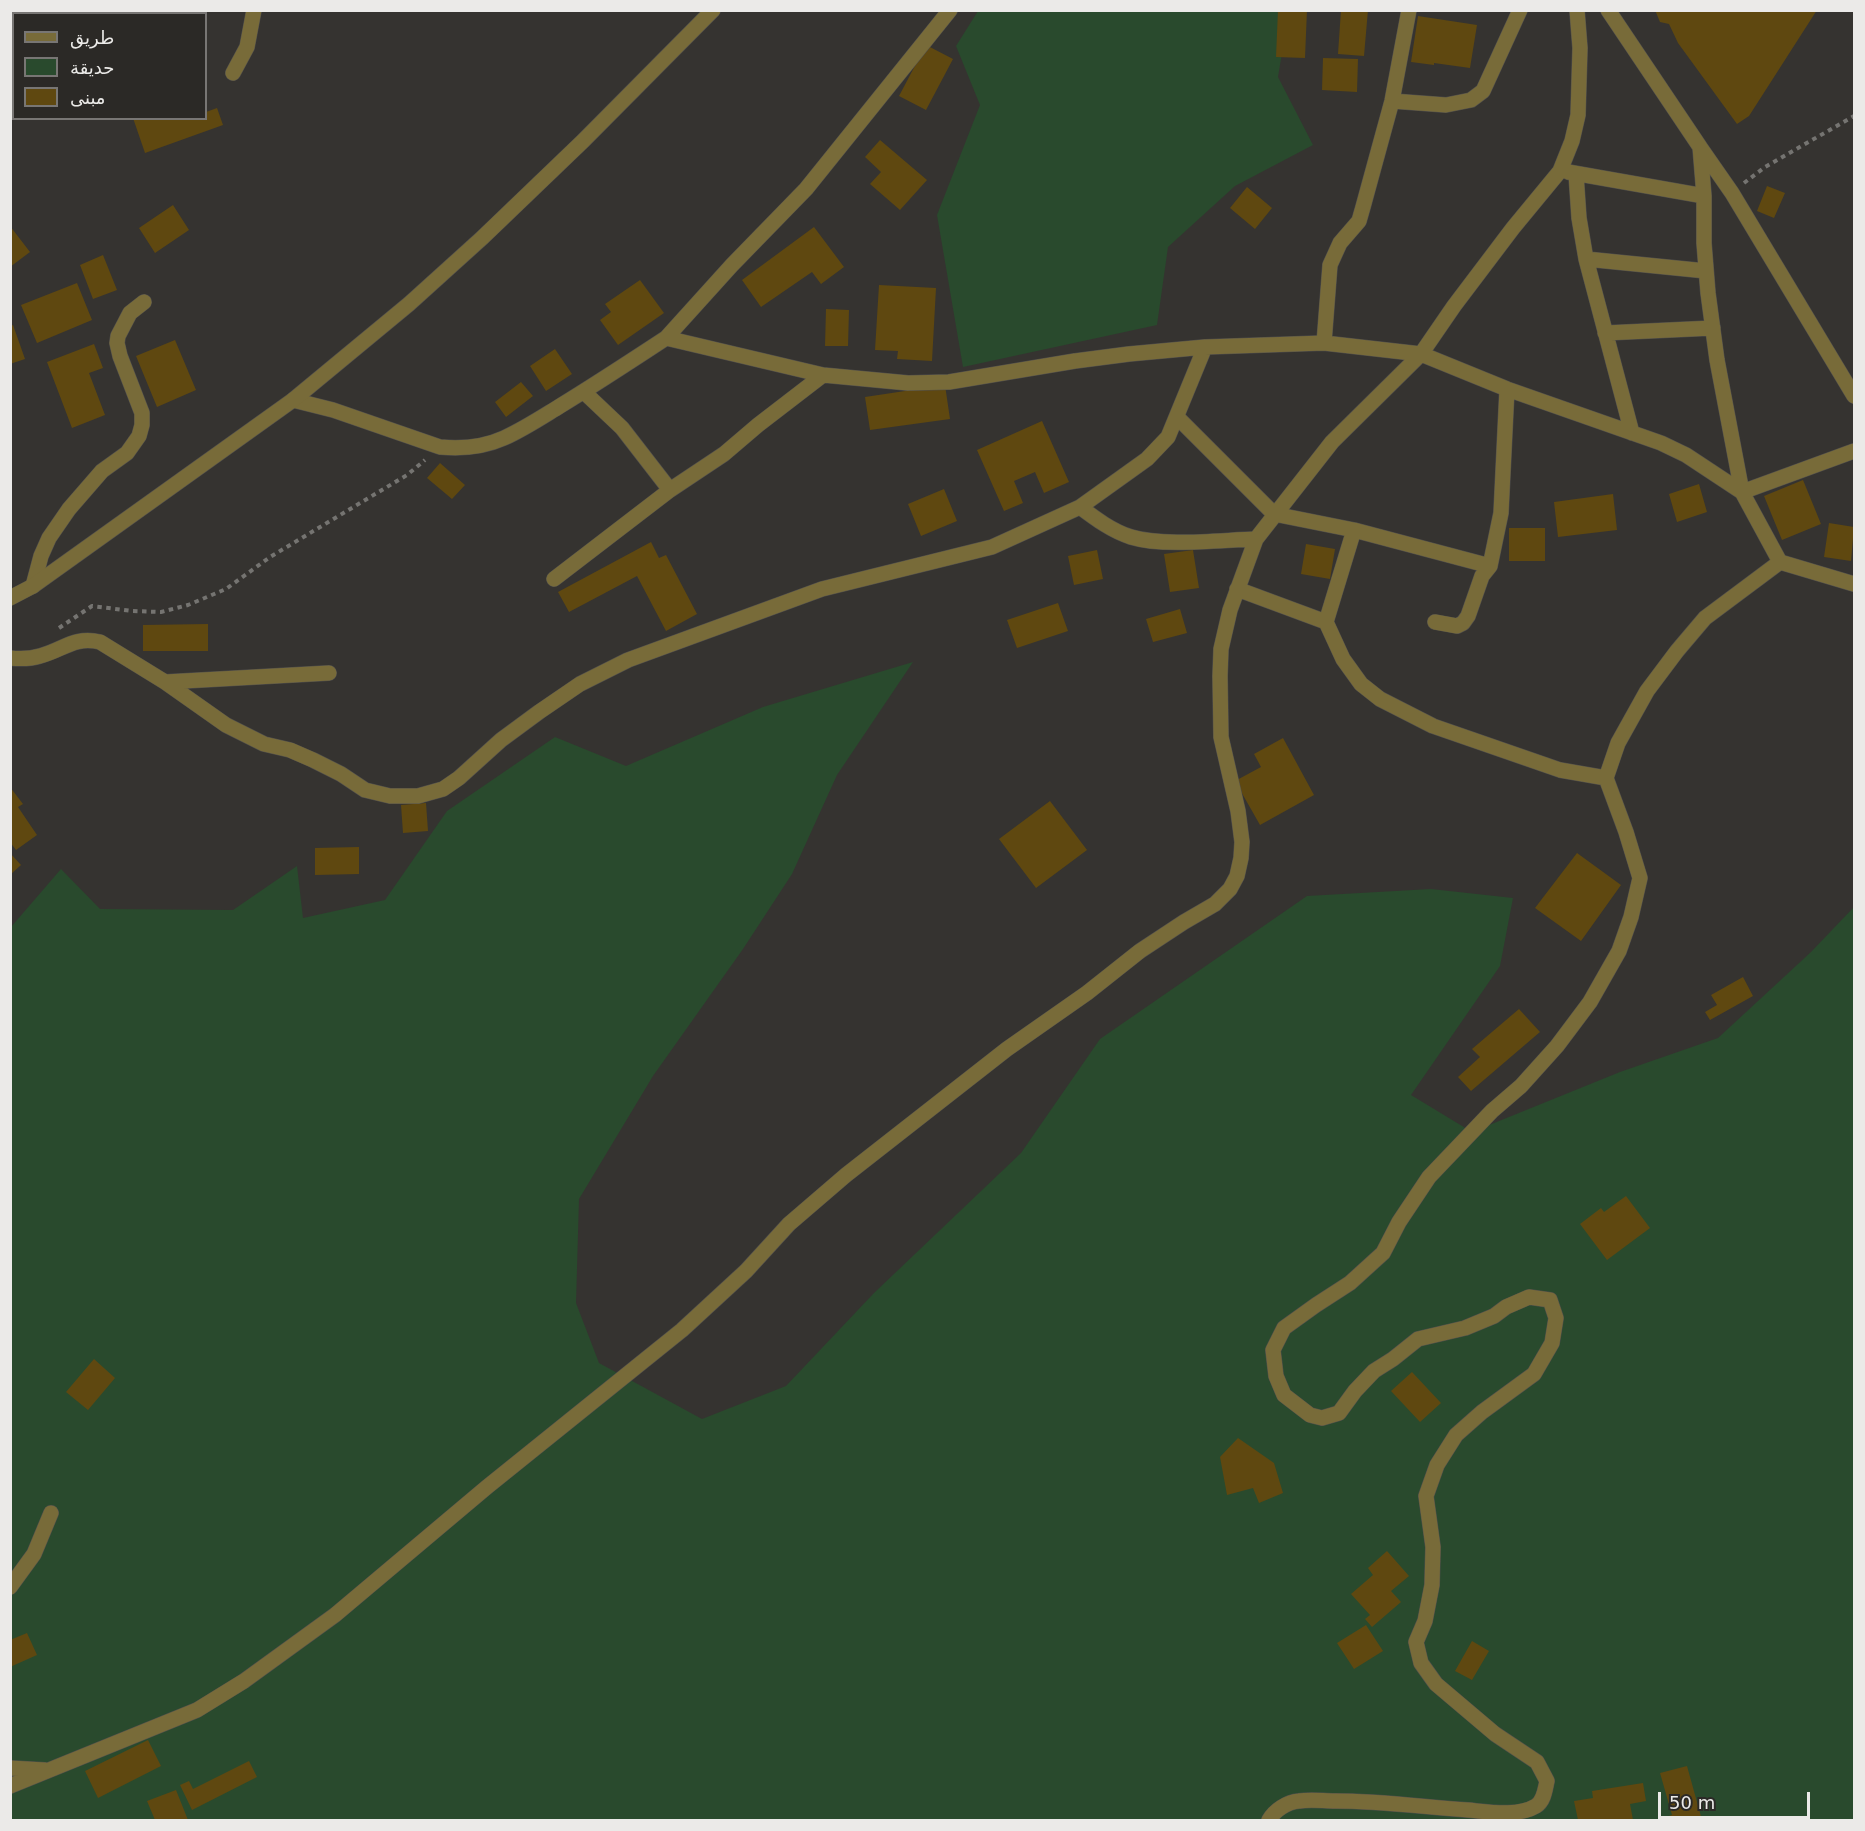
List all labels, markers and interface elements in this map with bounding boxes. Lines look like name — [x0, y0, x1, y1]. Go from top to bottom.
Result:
legend — [12, 12, 207, 120]
text: طريق — [70, 27, 114, 48]
text: حديقة — [70, 57, 114, 78]
text: مبنى — [70, 87, 106, 108]
scale bar — [1661, 1780, 1812, 1818]
text: 50 m — [1669, 1792, 1715, 1813]

